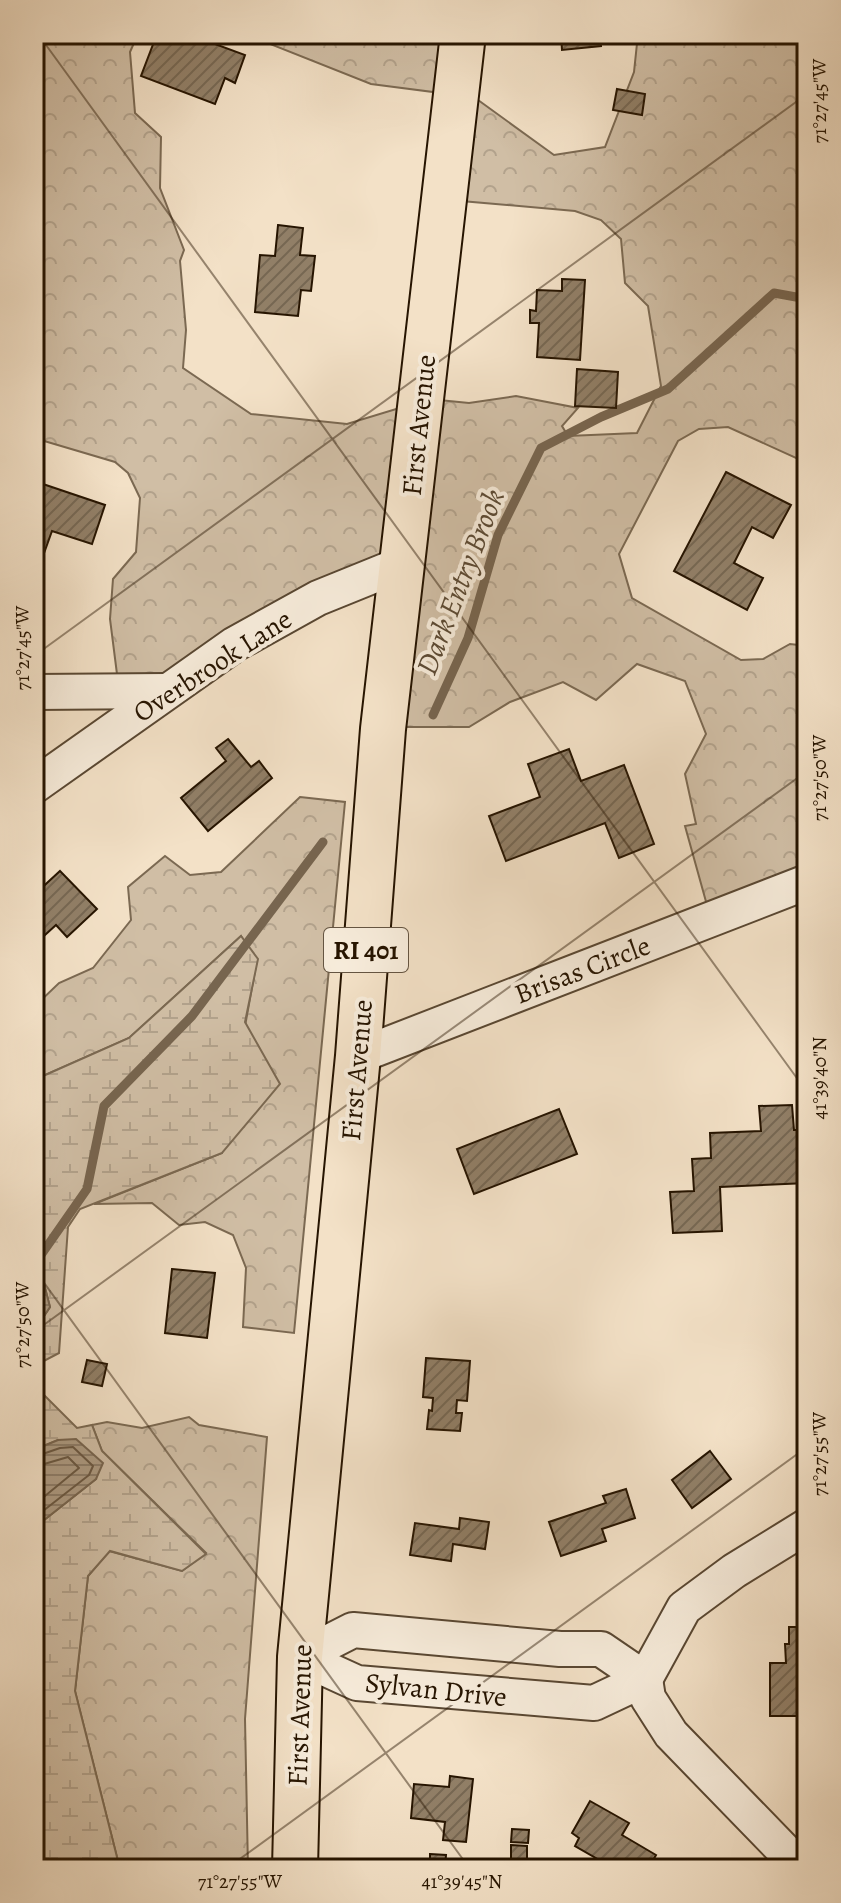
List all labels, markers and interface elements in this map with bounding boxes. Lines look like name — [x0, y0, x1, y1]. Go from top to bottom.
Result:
text: 71°27'45"W — [806, 58, 833, 143]
street label: First Avenue — [393, 353, 445, 498]
water label: Dark Entry Brook — [406, 483, 514, 681]
street label: Overbrook Lane — [126, 600, 299, 731]
text: 71°27'45"W — [9, 605, 36, 690]
text: 71°27'50"W — [806, 734, 833, 821]
street label: Brisas Circle — [509, 927, 656, 1013]
road number: RI 401 — [324, 928, 408, 972]
street label: First Avenue — [332, 998, 382, 1142]
text: 41°39'40"N — [806, 1037, 833, 1119]
text: 71°27'50"W — [9, 1281, 36, 1368]
text: 71°27'55"W — [806, 1411, 833, 1496]
street label: First Avenue — [279, 1644, 321, 1787]
street label: Sylvan Drive — [363, 1664, 509, 1716]
text: 71°27'55"W — [198, 1868, 283, 1895]
text: 41°39'45"N — [422, 1868, 502, 1895]

